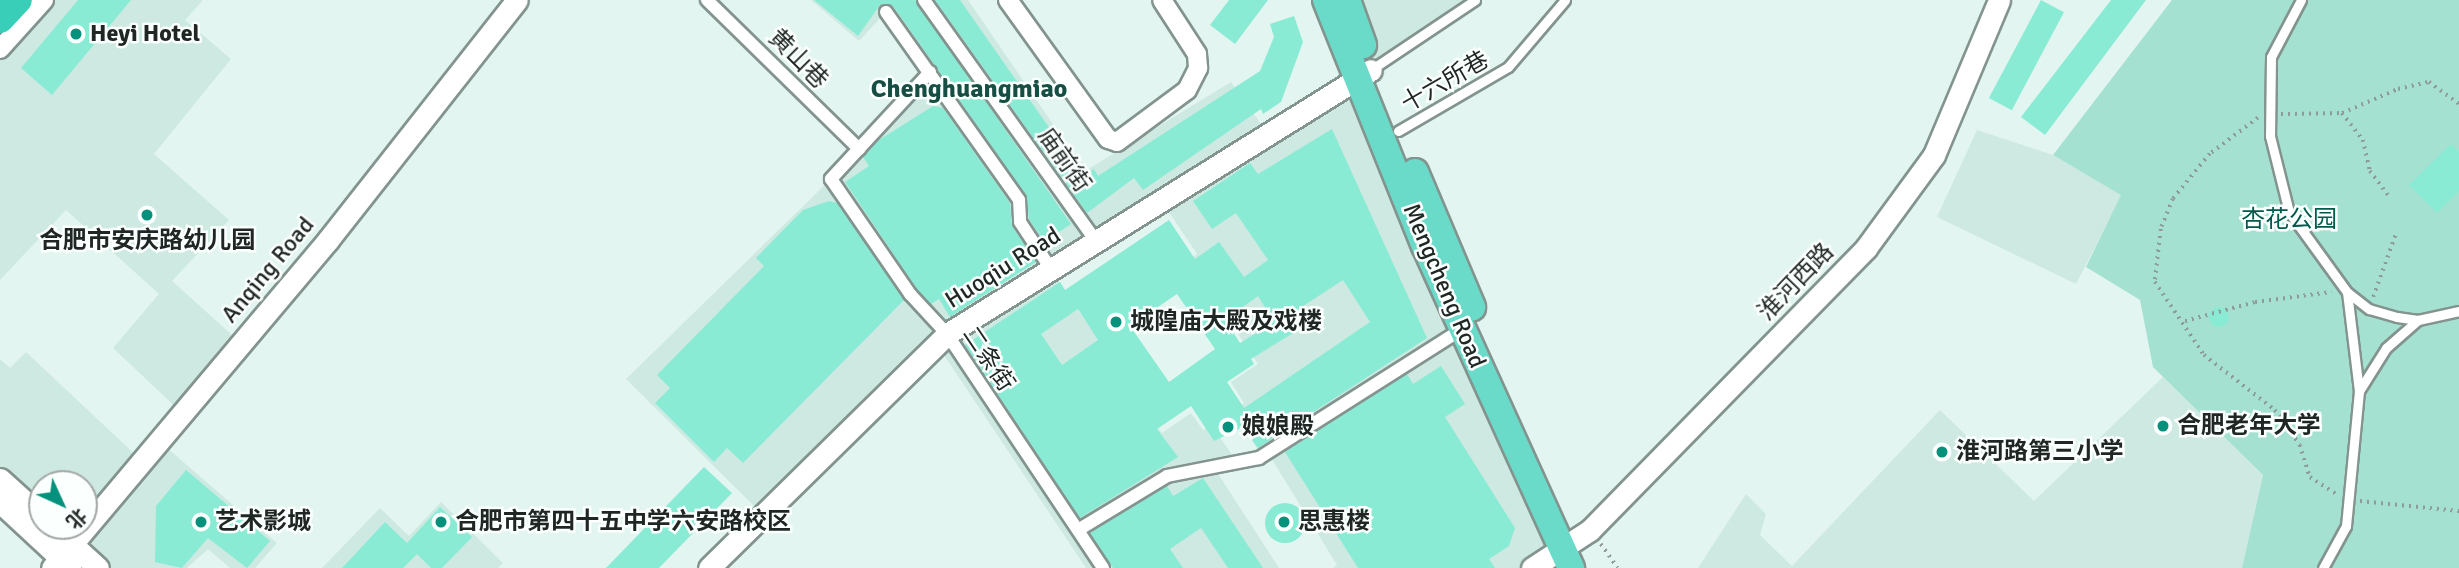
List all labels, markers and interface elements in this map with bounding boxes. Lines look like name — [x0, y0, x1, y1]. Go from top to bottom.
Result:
place label: Heyi Hotel — [90, 20, 200, 48]
street label: 黄山巷 — [762, 23, 834, 95]
marker: Heyi Hotel — [68, 26, 84, 42]
street label: 十六所巷 — [1396, 46, 1494, 118]
district label: Chenghuangmiao — [871, 74, 1067, 106]
street label: 庙前街 — [1032, 122, 1096, 198]
street label: Mengcheng Road — [1396, 199, 1492, 373]
park label: 杏花公园 — [2241, 206, 2337, 234]
marker: 合肥市安庆路幼儿园 — [139, 207, 155, 223]
street label: Anqing Road — [215, 211, 321, 329]
street label: Huoqiu Road — [940, 221, 1066, 315]
place label: 合肥市安庆路幼儿园 — [39, 227, 255, 255]
street label: 淮河西路 — [1752, 237, 1840, 327]
place label: 城隍庙大殿及戏楼 — [1130, 308, 1322, 336]
marker: 城隍庙大殿及戏楼 — [1108, 314, 1124, 330]
street label: 二条街 — [956, 321, 1020, 397]
place label: 合肥老年大学 — [2177, 412, 2321, 440]
place label: 娘娘殿 — [1242, 413, 1314, 441]
marker: 合肥老年大学 — [2155, 418, 2171, 434]
marker: 娘娘殿 — [1220, 419, 1236, 435]
place label: 淮河路第三小学 — [1956, 438, 2124, 466]
marker: 淮河路第三小学 — [1934, 444, 1950, 460]
north arrow — [28, 470, 98, 540]
text: 北 — [61, 503, 92, 534]
place label: 艺术影城 — [215, 508, 311, 536]
place label: 合肥市第四十五中学六安路校区 — [455, 508, 791, 536]
place label: 思惠楼 — [1298, 508, 1370, 536]
marker: 艺术影城 — [193, 514, 209, 530]
marker: 合肥市第四十五中学六安路校区 — [433, 514, 449, 530]
marker: 思惠楼 — [1276, 514, 1292, 530]

